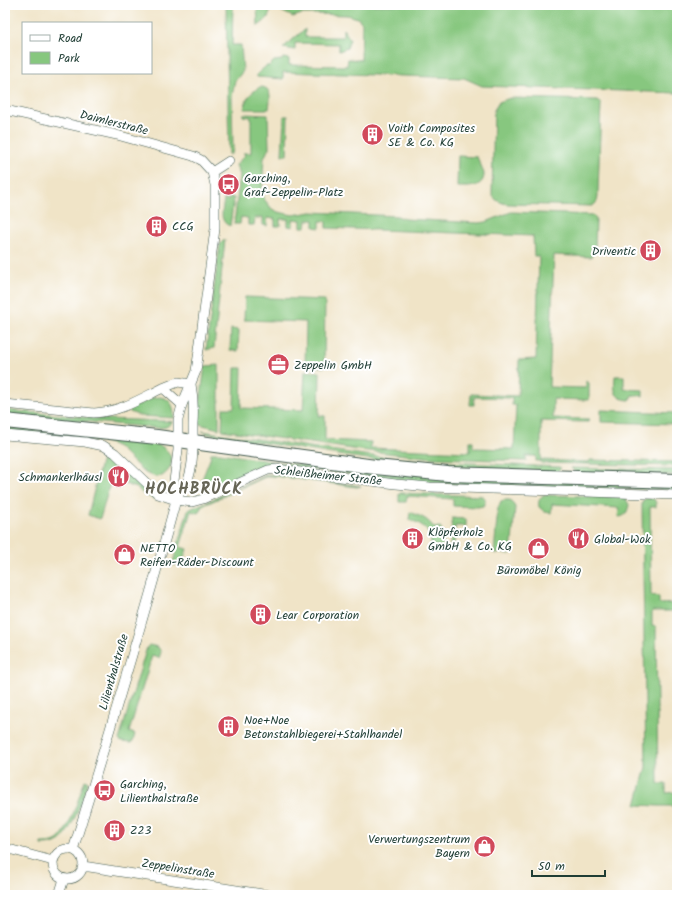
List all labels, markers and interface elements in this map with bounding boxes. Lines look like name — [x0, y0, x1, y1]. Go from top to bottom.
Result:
legend — [22, 22, 152, 74]
text: Road — [58, 29, 83, 48]
text: Park — [58, 49, 80, 68]
street label: Daimlerstraße — [78, 105, 151, 141]
place label: Voith Composites SE & Co. KG — [388, 119, 475, 152]
building icon: Voith Composites SE & Co. KG — [360, 122, 386, 148]
place label: Garching, Graf-Zeppelin-Platz — [244, 169, 343, 202]
bus stop icon: Garching, Graf-Zeppelin-Platz — [216, 172, 242, 198]
building icon: CCG — [143, 213, 169, 239]
place label: CCG — [172, 217, 194, 236]
building icon: Driventic — [638, 238, 664, 264]
place label: Driventic — [592, 242, 636, 261]
office icon: Zeppelin GmbH — [265, 352, 291, 378]
place label: Zeppelin GmbH — [294, 356, 372, 375]
street label: Schleißheimer Straße — [273, 461, 383, 491]
restaurant icon: Schmankerlhäusl — [105, 464, 131, 490]
place label: Schmankerlhäusl — [18, 468, 102, 487]
district label: HOCHBRÜCK — [145, 477, 243, 502]
place label: Klöpferholz GmbH & Co. KG — [428, 523, 512, 556]
building icon: Klöpferholz GmbH & Co. KG — [399, 526, 425, 552]
restaurant icon: Global-Wok — [565, 526, 591, 552]
place label: Global-Wok — [594, 530, 651, 549]
shop icon: Büromöbel König — [526, 536, 552, 562]
place label: NETTO Reifen-Räder-Discount — [140, 539, 254, 572]
shop icon: NETTO Reifen-Räder-Discount — [111, 542, 137, 568]
place label: Büromöbel König — [497, 561, 582, 580]
building icon: Lear Corporation — [247, 602, 273, 628]
place label: Lear Corporation — [276, 606, 359, 625]
street label: Lilienthalstraße — [94, 631, 134, 712]
place label: Noe+Noe Betonstahlbiegerei+Stahlhandel — [244, 711, 402, 744]
building icon: Noe+Noe Betonstahlbiegerei+Stahlhandel — [215, 714, 241, 740]
place label: Garching, Lilienthalstraße — [120, 775, 199, 808]
bus stop icon: Garching, Lilienthalstraße — [91, 778, 117, 804]
building icon: Z23 — [102, 817, 128, 843]
place label: Z23 — [130, 821, 151, 840]
place label: Verwertungszentrum Bayern — [368, 830, 470, 863]
shop icon: Verwertungszentrum Bayern — [472, 833, 498, 859]
scale bar — [532, 852, 605, 878]
street label: Zeppelinstraße — [140, 854, 216, 884]
text: 50 m — [538, 857, 565, 876]

